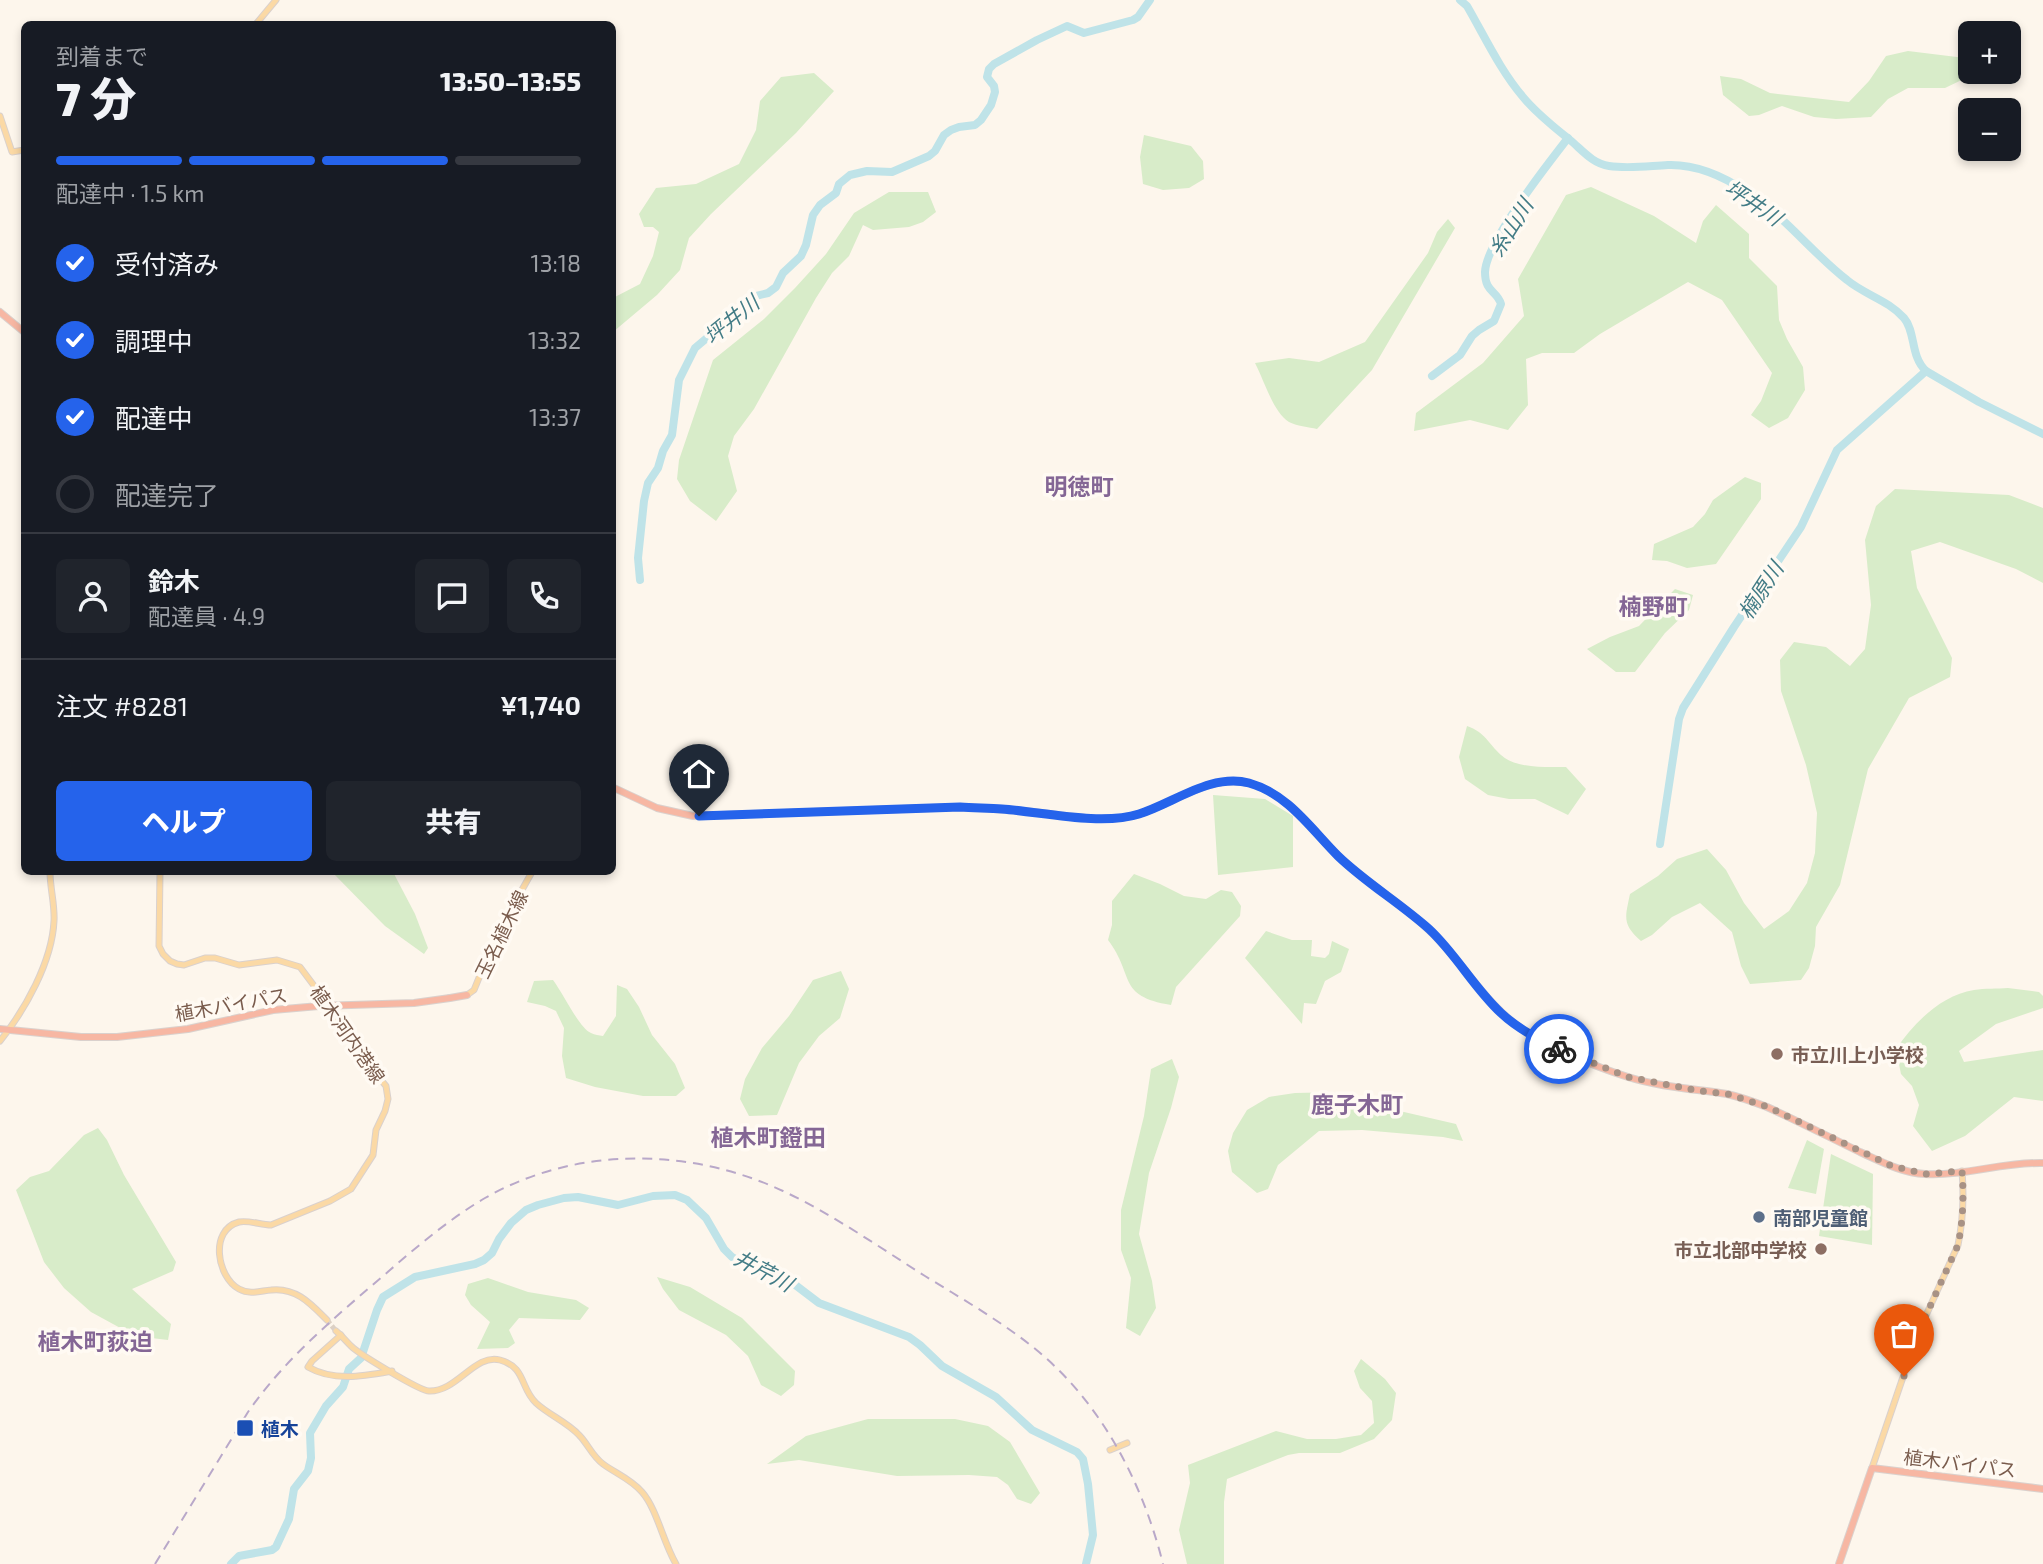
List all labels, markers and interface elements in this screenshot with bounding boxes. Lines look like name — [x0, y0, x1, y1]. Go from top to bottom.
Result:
map controls — [1958, 21, 2021, 161]
button: + — [1958, 21, 2021, 84]
text: 到着まで — [56, 42, 148, 70]
text: 13:50–13:55 — [440, 65, 581, 96]
text: 7 分 — [56, 70, 136, 125]
button: − — [1958, 98, 2021, 161]
water label: 坪井川 — [1721, 174, 1789, 231]
text: 配達中 · 1.5 km — [56, 179, 204, 207]
water label: 糸山川 — [1483, 192, 1538, 260]
icon: check — [56, 244, 94, 282]
text: 受付済み — [115, 248, 219, 279]
text: 13:18 — [531, 249, 581, 277]
water label: 坪井川 — [699, 288, 765, 349]
icon: check — [56, 321, 94, 359]
text: 調理中 — [115, 325, 193, 356]
text: 13:32 — [528, 326, 581, 354]
icon: check — [56, 398, 94, 436]
text: 配達中 — [115, 402, 193, 433]
text: 13:37 — [529, 403, 581, 431]
district label: 明徳町 — [1045, 472, 1114, 500]
text: 配達完了 — [115, 479, 219, 510]
water label: 楠原川 — [1732, 555, 1789, 623]
button: person — [56, 559, 130, 633]
button: chat — [415, 559, 489, 633]
button: phone — [507, 559, 581, 633]
text: 鈴木 — [148, 565, 200, 596]
district label: 楠野町 — [1619, 592, 1688, 620]
text: 配達員 · 4.9 — [148, 602, 265, 630]
text: ¥1,740 — [500, 689, 581, 720]
text: 注文 #8281 — [56, 690, 188, 721]
pin — [669, 744, 729, 816]
icon: home — [680, 755, 718, 793]
button: ヘルプ — [56, 781, 312, 861]
button: 共有 — [326, 781, 581, 861]
street label: 玉名植木線 — [470, 886, 532, 982]
street label: 植木河内港線 — [306, 981, 390, 1087]
street label: 植木バイパス — [173, 983, 289, 1025]
courier — [1524, 1014, 1594, 1084]
icon: bike — [1540, 1030, 1578, 1068]
place label: 市立川上小学校 — [1791, 1043, 1924, 1066]
marker: 市立川上小学校 — [1769, 1046, 1785, 1062]
district label: 鹿子木町 — [1311, 1090, 1403, 1118]
district label: 植木町鐙田 — [711, 1123, 826, 1151]
place label: 南部児童館 — [1773, 1206, 1868, 1229]
marker: 南部児童館 — [1751, 1209, 1767, 1225]
place label: 市立北部中学校 — [1674, 1238, 1807, 1261]
marker: 市立北部中学校 — [1813, 1241, 1829, 1257]
water label: 井芹川 — [730, 1244, 799, 1297]
pin — [1874, 1304, 1934, 1376]
icon: bag — [1885, 1315, 1923, 1353]
district label: 植木町荻迫 — [38, 1327, 153, 1355]
place label: 植木 — [261, 1417, 299, 1440]
marker: 植木 — [235, 1418, 255, 1438]
street label: 植木バイパス — [1902, 1445, 2018, 1481]

